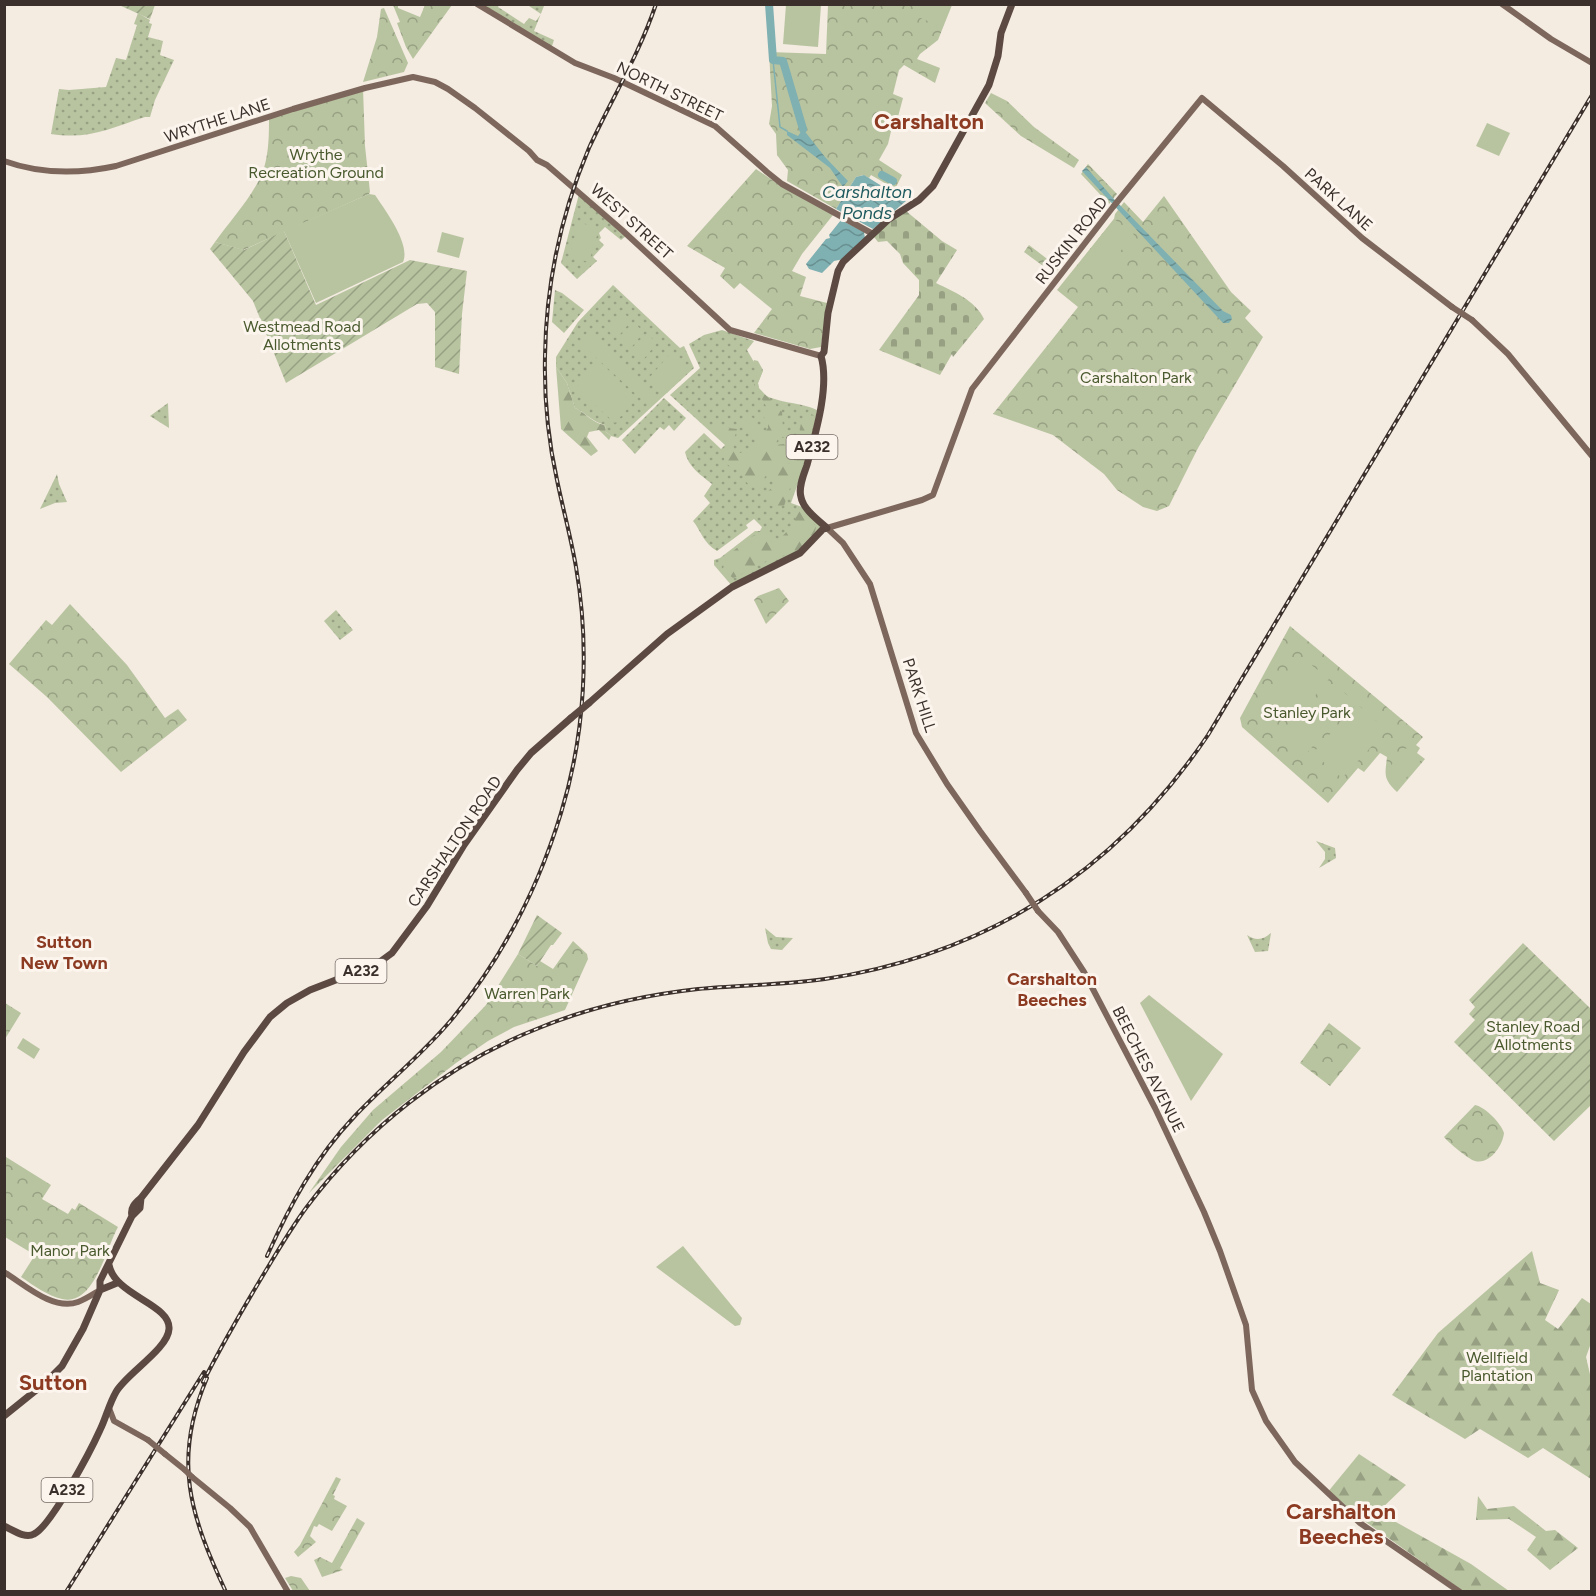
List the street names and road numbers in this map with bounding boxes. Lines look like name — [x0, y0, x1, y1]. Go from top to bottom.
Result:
street label: NORTH STREET — [613, 57, 726, 125]
street label: WRYTHE LANE — [162, 94, 273, 147]
street label: PARK LANE — [1301, 164, 1377, 235]
street label: WEST STREET — [587, 180, 677, 263]
street label: RUSKIN ROAD — [1031, 193, 1111, 288]
road number: A232 — [786, 435, 838, 459]
street label: PARK HILL — [899, 656, 941, 735]
street label: CARSHALTON ROAD — [403, 772, 505, 910]
road number: A232 — [336, 959, 386, 983]
street label: BEECHES AVENUE — [1108, 1003, 1189, 1136]
road number: A232 — [42, 1478, 92, 1502]

